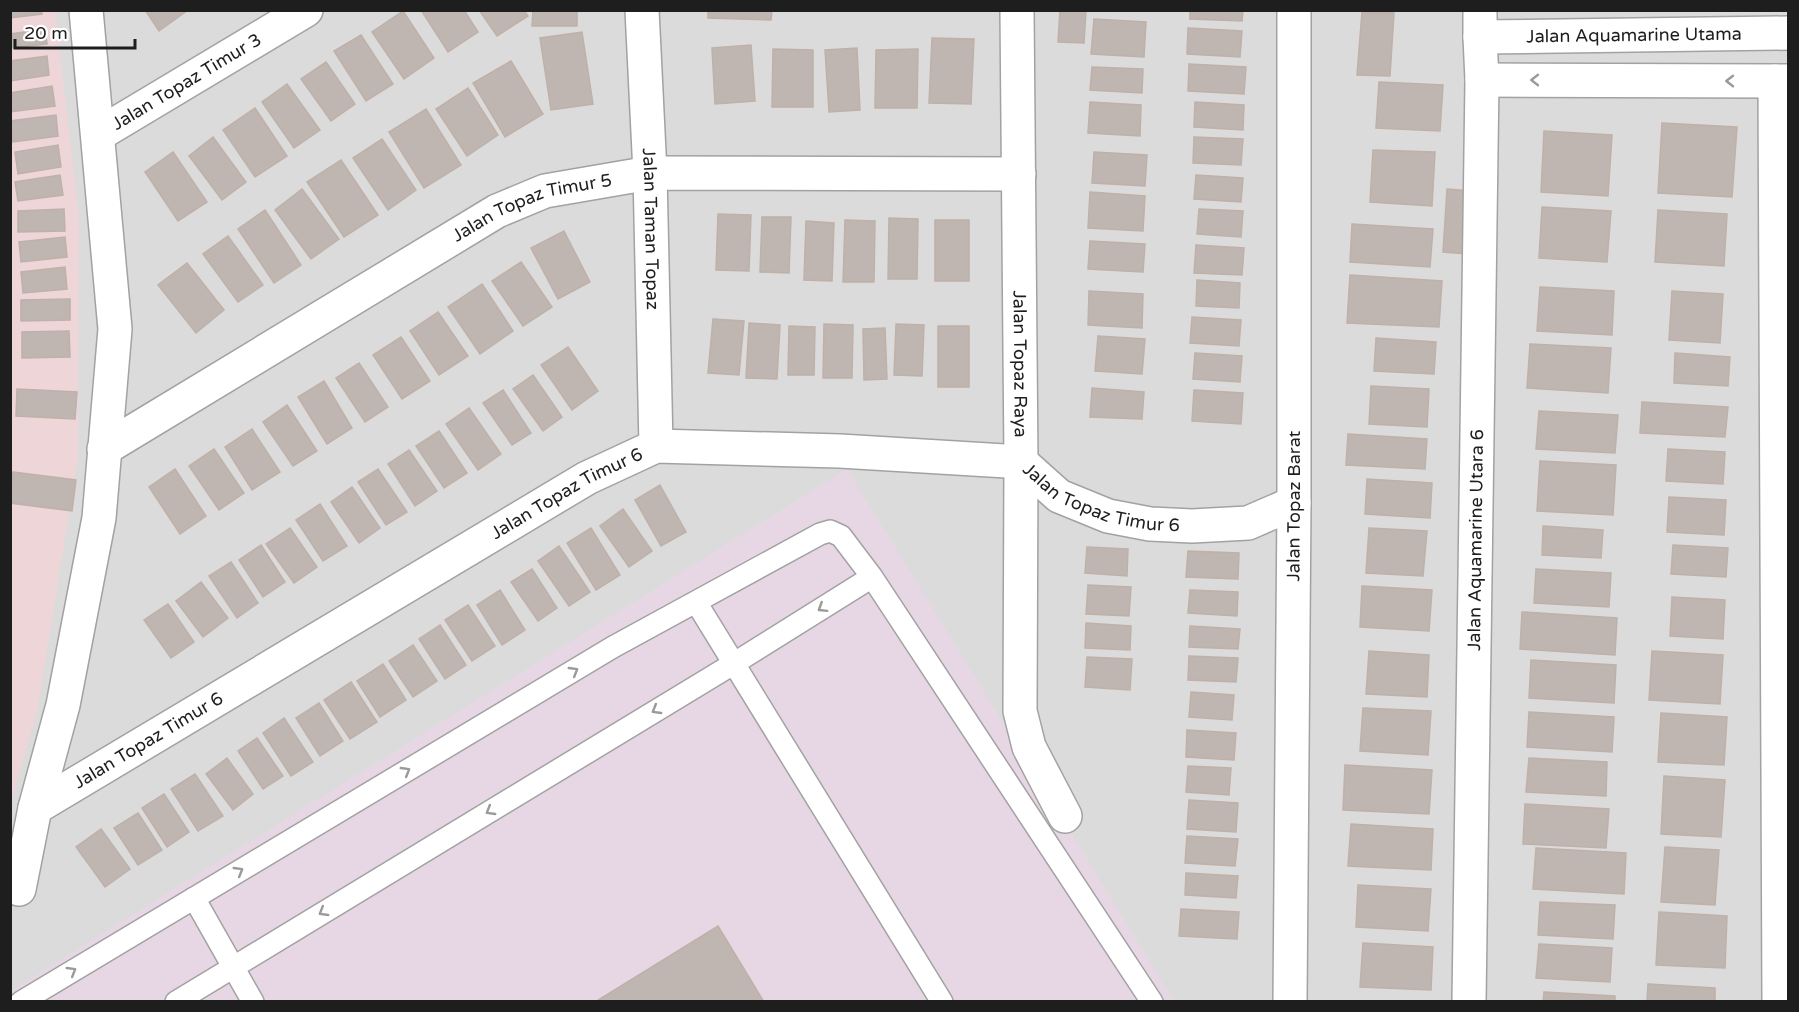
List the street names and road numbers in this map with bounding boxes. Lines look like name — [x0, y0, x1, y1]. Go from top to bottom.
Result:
street label: Jalan Aquamarine Utama — [1526, 23, 1742, 47]
street label: Jalan Topaz Timur 3 — [108, 28, 265, 135]
street label: Jalan Taman Topaz — [638, 147, 664, 310]
street label: Jalan Topaz Timur 5 — [448, 169, 614, 247]
street label: Jalan Topaz Raya — [1008, 290, 1032, 438]
street label: Jalan Aquamarine Utara 6 — [1463, 429, 1488, 651]
street label: Jalan Topaz Barat — [1282, 430, 1305, 582]
street label: Jalan Topaz Timur 6 — [487, 443, 646, 544]
street label: Jalan Topaz Timur 6 — [1018, 458, 1180, 536]
street label: Jalan Topaz Timur 6 — [70, 687, 227, 793]

